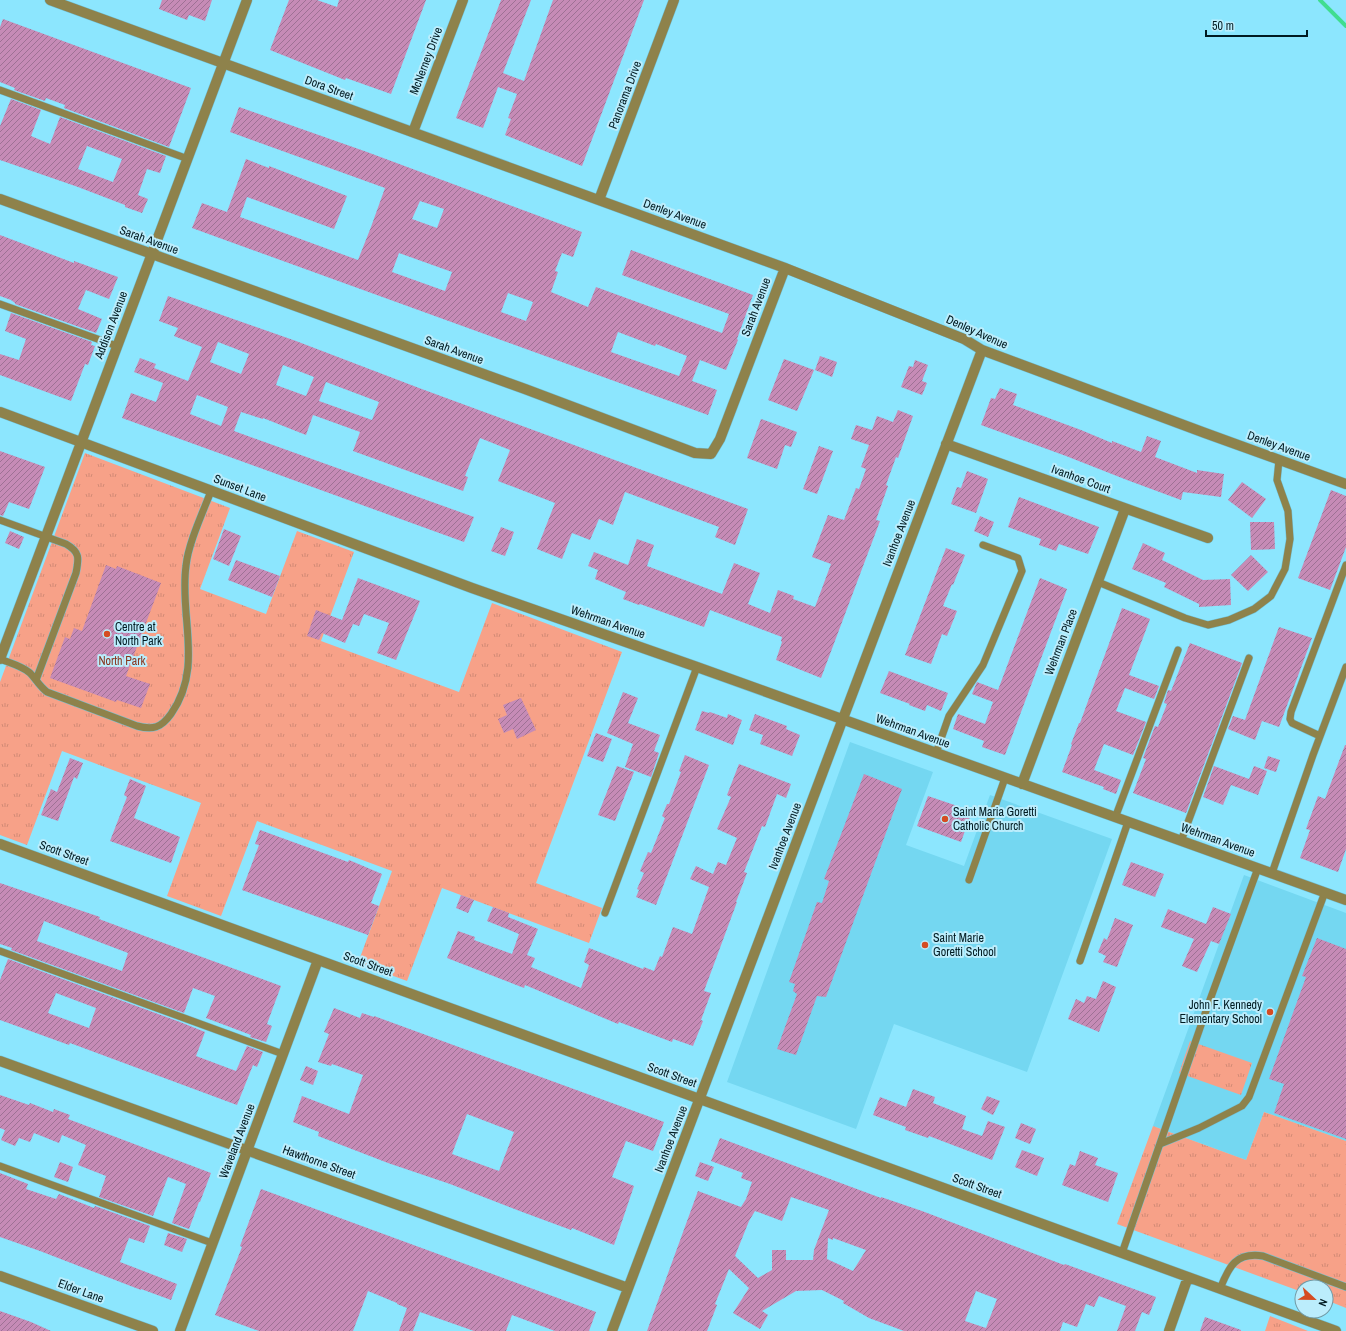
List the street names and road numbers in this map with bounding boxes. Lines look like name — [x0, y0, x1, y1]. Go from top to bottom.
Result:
street label: McNerney Drive — [406, 25, 446, 97]
street label: Panorama Drive — [605, 59, 645, 131]
street label: Dora Street — [303, 72, 356, 104]
street label: Denley Avenue — [641, 195, 709, 233]
street label: Sarah Avenue — [117, 222, 181, 258]
street label: Sarah Avenue — [737, 275, 775, 339]
street label: Addison Avenue — [90, 289, 131, 362]
street label: Denley Avenue — [944, 311, 1010, 353]
street label: Sarah Avenue — [422, 332, 486, 368]
street label: Denley Avenue — [1245, 427, 1313, 465]
street label: Ivanhoe Court — [1049, 461, 1113, 497]
street label: Sunset Lane — [211, 471, 269, 505]
street label: Ivanhoe Avenue — [879, 497, 919, 569]
street label: Wehrman Avenue — [569, 602, 647, 642]
street label: Wehrman Place — [1041, 607, 1081, 677]
street label: Wehrman Avenue — [874, 710, 952, 752]
street label: Ivanhoe Avenue — [765, 800, 805, 872]
street label: Wehrman Avenue — [1179, 819, 1257, 861]
street label: Scott Street — [37, 837, 91, 869]
street label: Scott Street — [341, 948, 395, 980]
street label: Scott Street — [645, 1059, 699, 1091]
street label: Waveland Avenue — [215, 1101, 259, 1181]
street label: Ivanhoe Avenue — [651, 1103, 691, 1175]
street label: Hawthorne Street — [280, 1141, 358, 1183]
street label: Scott Street — [950, 1170, 1004, 1202]
street label: Elder Lane — [56, 1275, 106, 1307]

